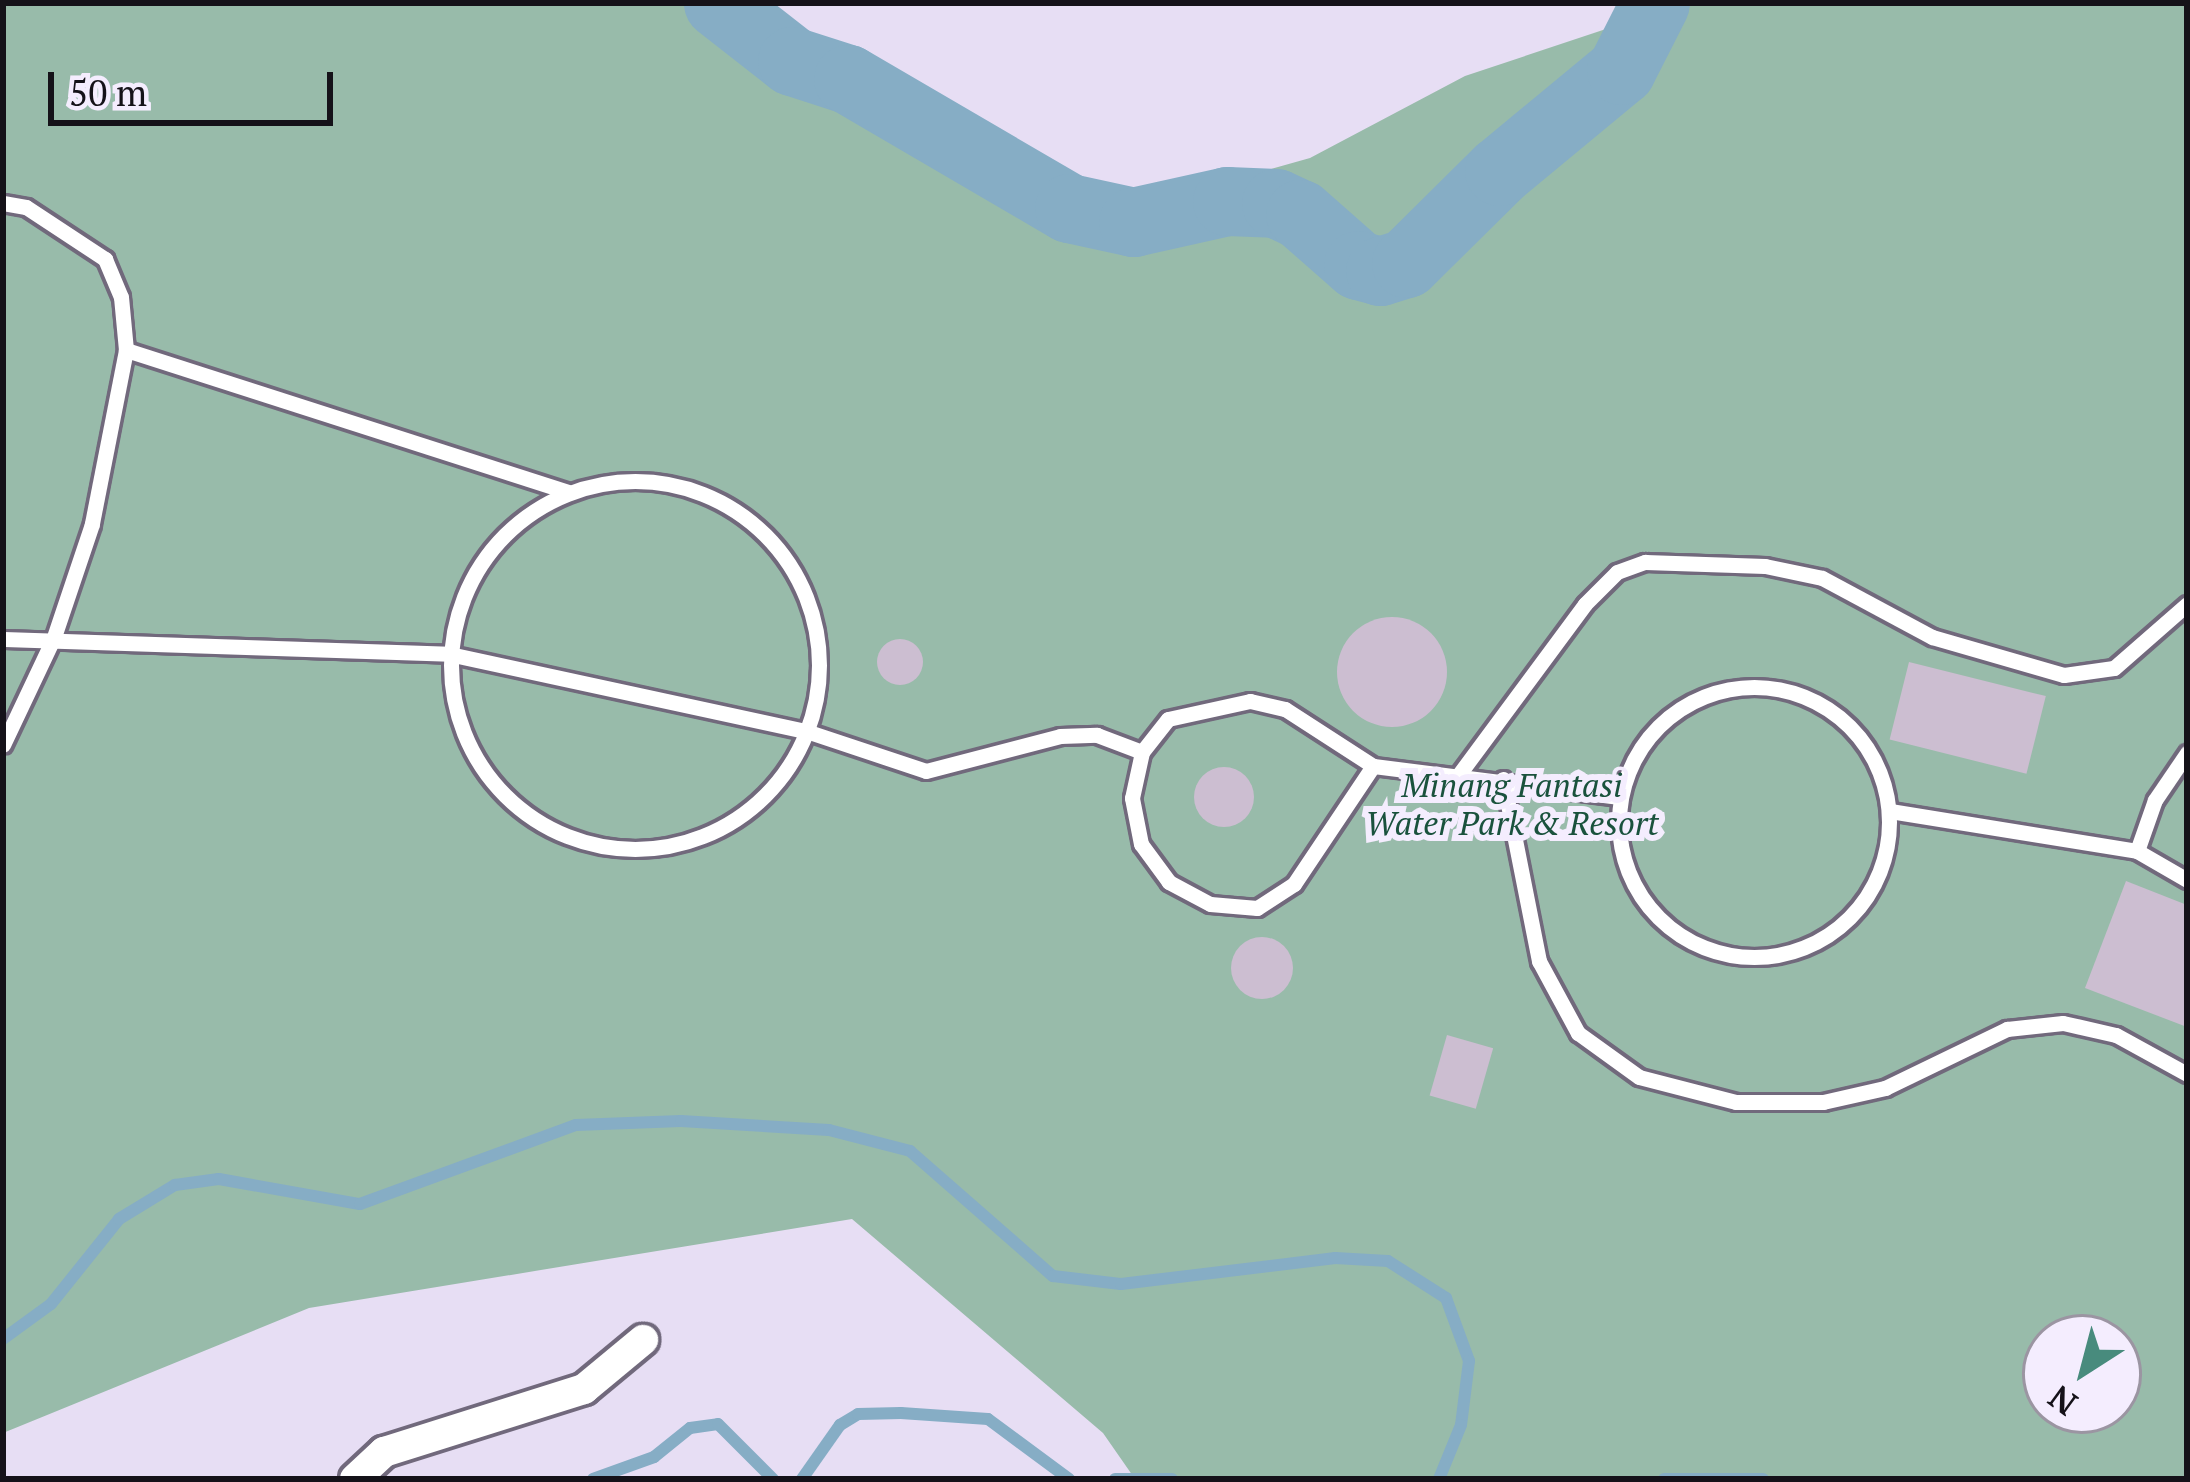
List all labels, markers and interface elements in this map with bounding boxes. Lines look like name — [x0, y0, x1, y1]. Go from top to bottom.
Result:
scale bar — [54, 48, 339, 122]
text: 50 m — [69, 69, 147, 116]
park label: Minang Fantasi Water Park & Resort — [1365, 765, 1659, 843]
north arrow — [2022, 1314, 2142, 1434]
text: N — [2040, 1376, 2085, 1426]

